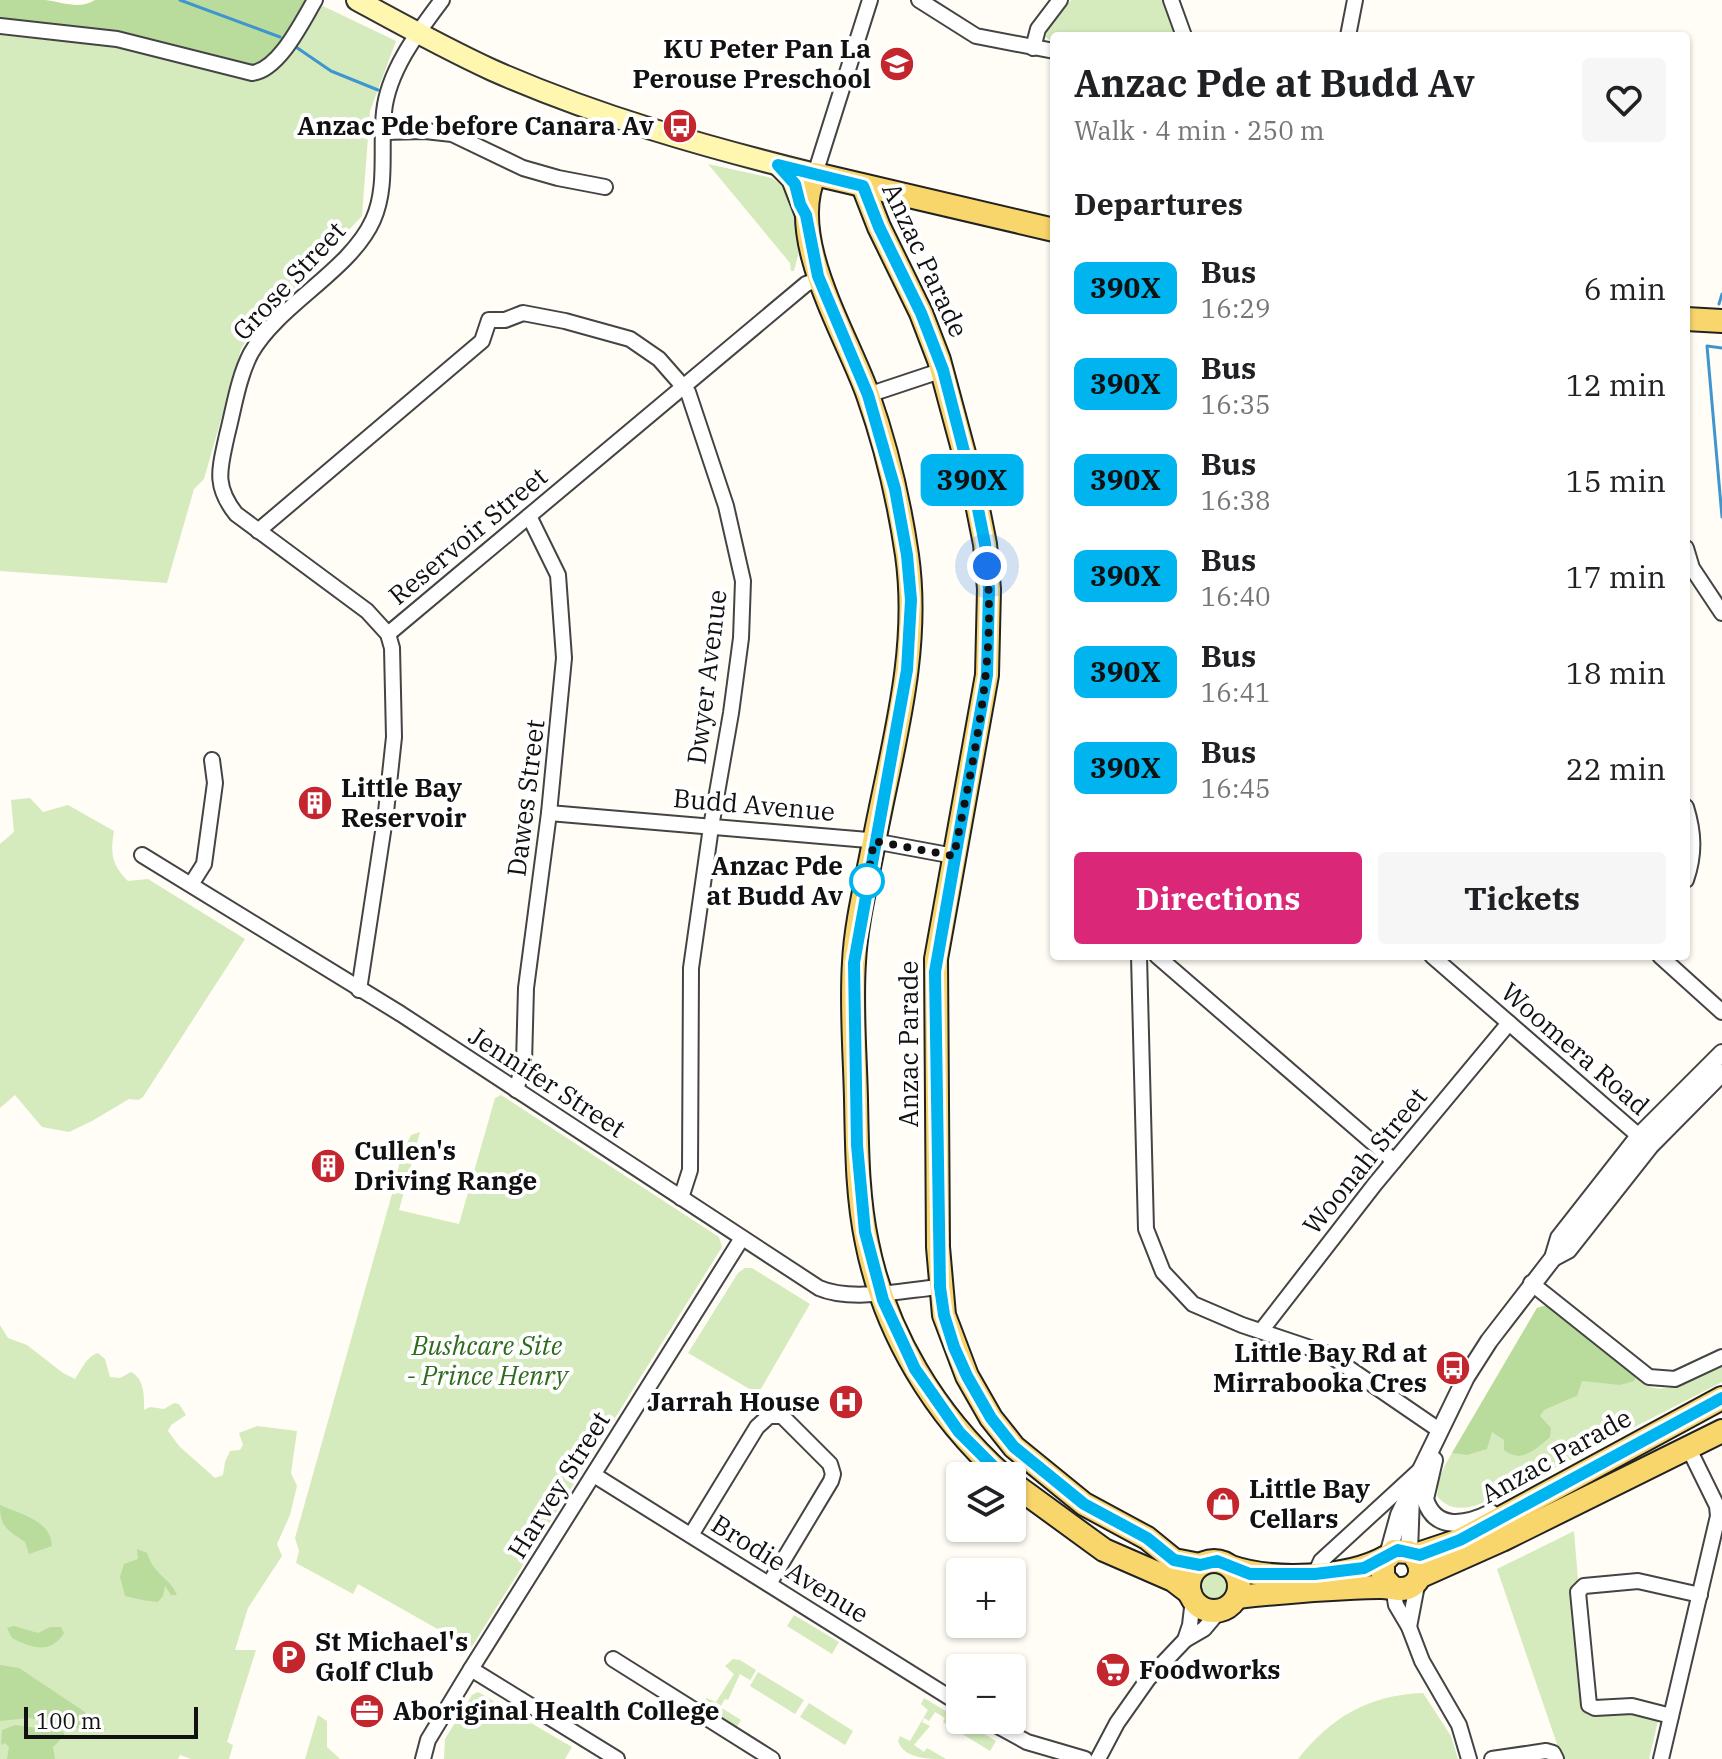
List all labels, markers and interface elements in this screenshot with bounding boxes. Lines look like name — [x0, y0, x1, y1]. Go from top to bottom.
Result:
place label: KU Peter Pan La Perouse Preschool — [632, 31, 871, 95]
school or university icon: KU Peter Pan La Perouse Preschool — [878, 45, 916, 83]
text: Anzac Pde at Budd Av — [1074, 58, 1475, 107]
button: heart — [1582, 58, 1666, 142]
bus stop icon: Anzac Pde before Canara Av — [661, 107, 699, 145]
place label: Anzac Pde before Canara Av — [297, 108, 654, 142]
text: Walk · 4 min · 250 m — [1074, 113, 1325, 147]
street label: Anzac Parade — [875, 177, 977, 342]
text: Departures — [1074, 184, 1243, 223]
street label: Grose Street — [224, 214, 352, 347]
text: Bus — [1201, 252, 1256, 291]
text: 390X — [1090, 269, 1161, 306]
text: 6 min — [1584, 269, 1666, 308]
text: 16:29 — [1201, 291, 1271, 325]
text: Bus — [1201, 348, 1256, 387]
text: 390X — [1090, 365, 1161, 402]
text: 12 min — [1566, 365, 1666, 404]
text: 16:35 — [1201, 387, 1271, 421]
text: Bus — [1201, 444, 1256, 483]
line badge: 390X — [916, 454, 1028, 506]
street label: Reservoir Street — [381, 459, 554, 612]
text: 390X — [937, 461, 1007, 498]
text: 390X — [1090, 461, 1161, 498]
text: 15 min — [1566, 461, 1666, 500]
text: 16:38 — [1201, 483, 1271, 517]
text: Bus — [1201, 540, 1256, 579]
your location — [967, 546, 1007, 586]
text: 390X — [1090, 557, 1161, 594]
text: 17 min — [1566, 557, 1666, 596]
text: 16:40 — [1201, 579, 1271, 613]
street label: Dwyer Avenue — [678, 588, 734, 766]
text: Bus — [1201, 636, 1256, 675]
text: 390X — [1090, 653, 1161, 690]
text: 18 min — [1566, 653, 1666, 692]
text: 16:41 — [1201, 675, 1271, 709]
street label: Dawes Street — [499, 717, 552, 878]
text: Bus — [1201, 732, 1256, 771]
text: 390X — [1090, 749, 1161, 786]
text: 22 min — [1566, 749, 1666, 788]
place label: Little Bay Reservoir — [341, 770, 467, 834]
text: 16:45 — [1201, 771, 1271, 805]
street label: Budd Avenue — [672, 780, 836, 828]
building icon: Little Bay Reservoir — [296, 784, 334, 822]
place label: Anzac Pde at Budd Av — [707, 848, 843, 912]
button: Directions — [1074, 852, 1362, 944]
button: Tickets — [1378, 852, 1666, 944]
marker: Anzac Pde at Budd Av — [850, 864, 884, 898]
street label: Anzac Parade — [891, 961, 925, 1127]
street label: Woomera Road — [1494, 974, 1657, 1122]
street label: Jennifer Street — [463, 1018, 632, 1145]
street label: Woonah Street — [1294, 1080, 1434, 1241]
place label: Cullen's Driving Range — [354, 1133, 537, 1197]
building icon: Cullen's Driving Range — [309, 1147, 347, 1185]
park label: Bushcare Site - Prince Henry — [407, 1328, 570, 1392]
place label: Little Bay Rd at Mirrabooka Cres — [1213, 1335, 1427, 1399]
bus stop icon: Little Bay Rd at Mirrabooka Cres — [1434, 1349, 1472, 1387]
hospital icon: Jarrah House — [827, 1383, 865, 1421]
place label: Jarrah House — [647, 1384, 820, 1418]
street label: Anzac Parade — [1474, 1400, 1637, 1510]
street label: Harvey Street — [499, 1405, 617, 1564]
map controls — [946, 1462, 1026, 1734]
button: layers — [946, 1462, 1026, 1542]
place label: Little Bay Cellars — [1249, 1471, 1370, 1535]
shop icon: Little Bay Cellars — [1204, 1485, 1242, 1523]
street label: Brodie Avenue — [706, 1506, 876, 1630]
button: + — [946, 1558, 1026, 1638]
place label: St Michael's Golf Club — [315, 1624, 468, 1688]
parking icon: St Michael's Golf Club — [270, 1638, 308, 1676]
supermarket icon: Foodworks — [1094, 1651, 1132, 1689]
place label: Foodworks — [1139, 1652, 1280, 1686]
button: − — [946, 1654, 1026, 1734]
office icon: Aboriginal Health College — [348, 1692, 386, 1730]
place label: Aboriginal Health College — [393, 1693, 720, 1727]
scale bar — [24, 1703, 198, 1739]
text: 100 m — [36, 1706, 102, 1735]

